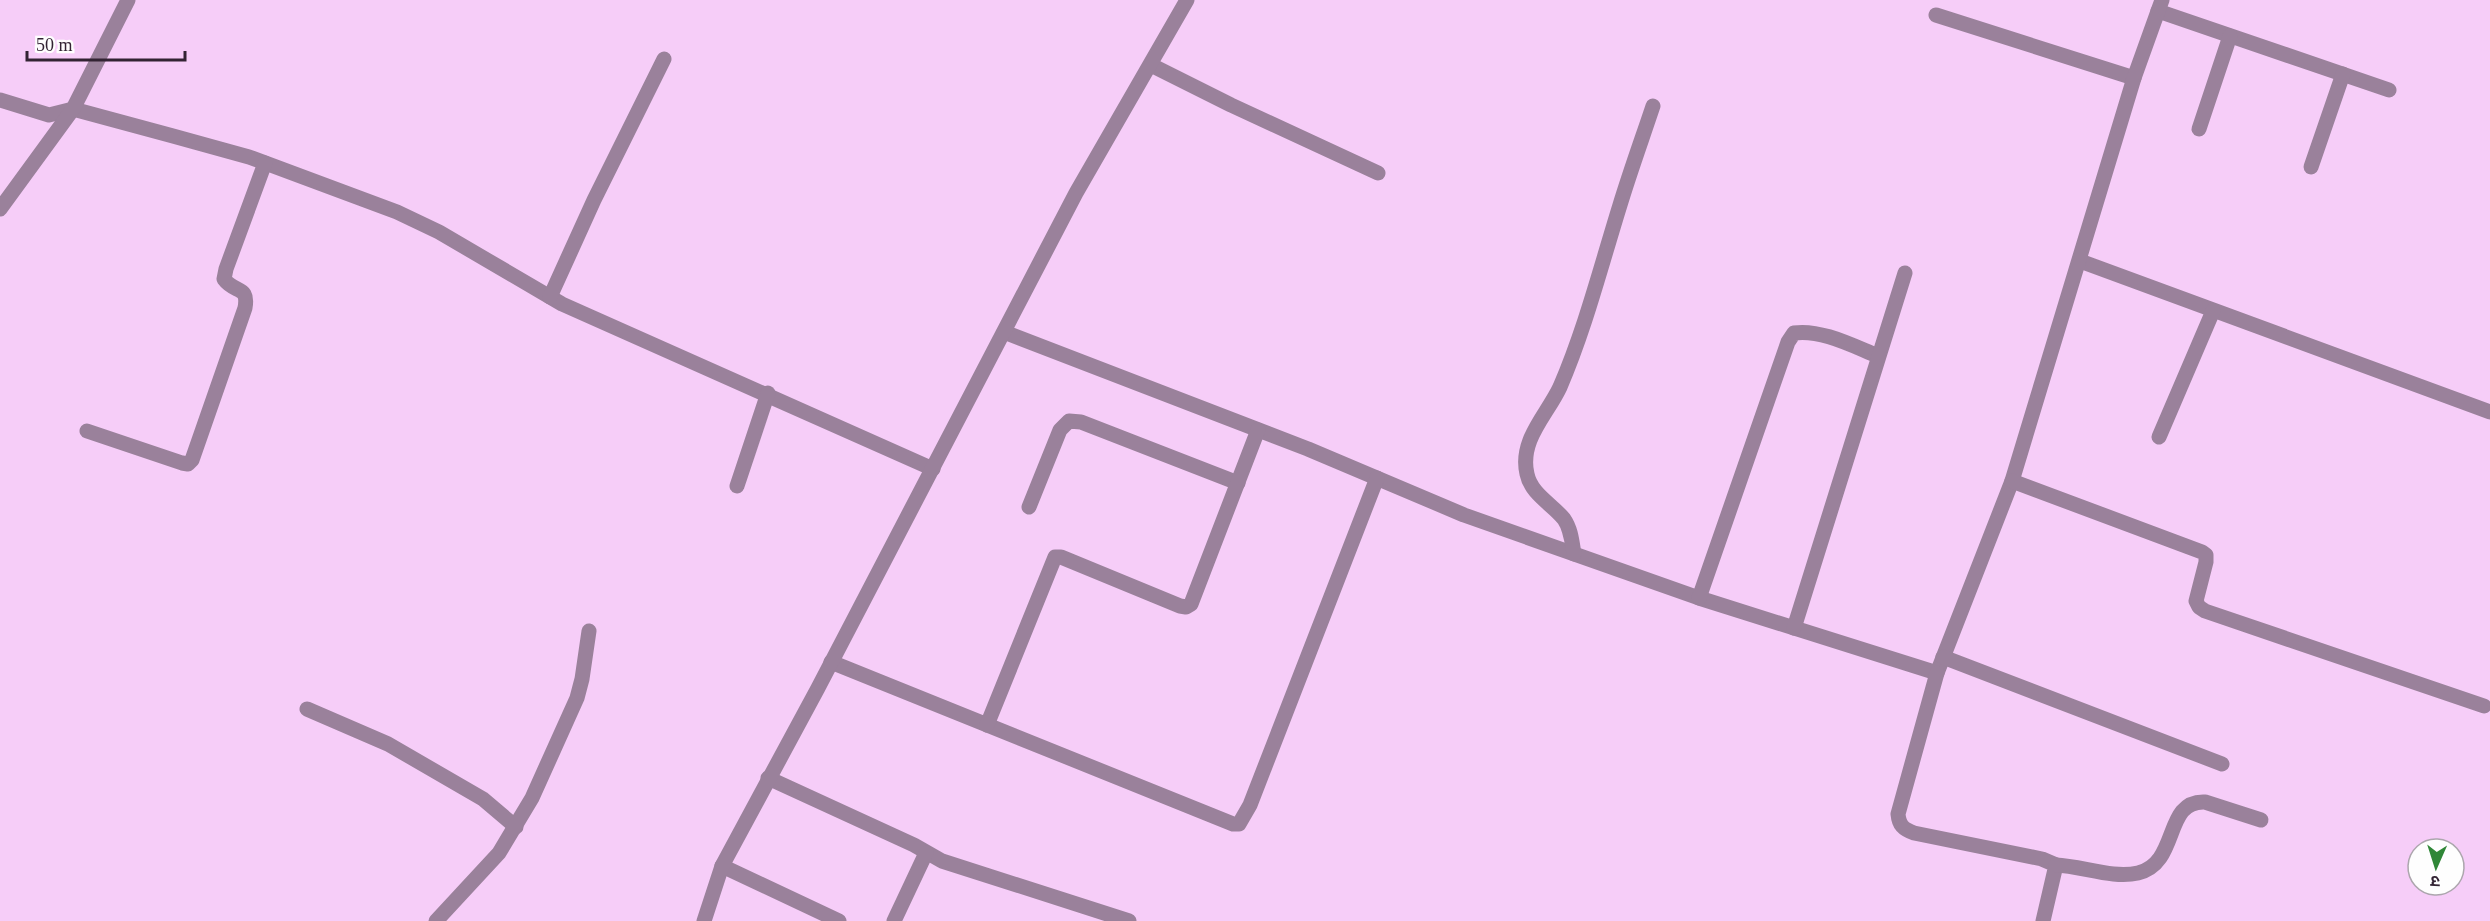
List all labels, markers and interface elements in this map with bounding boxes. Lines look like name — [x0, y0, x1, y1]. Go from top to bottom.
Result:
scale bar — [27, 24, 184, 62]
text: 50 m — [36, 35, 73, 55]
north arrow — [2406, 837, 2466, 897]
text: उ — [2429, 873, 2440, 890]

